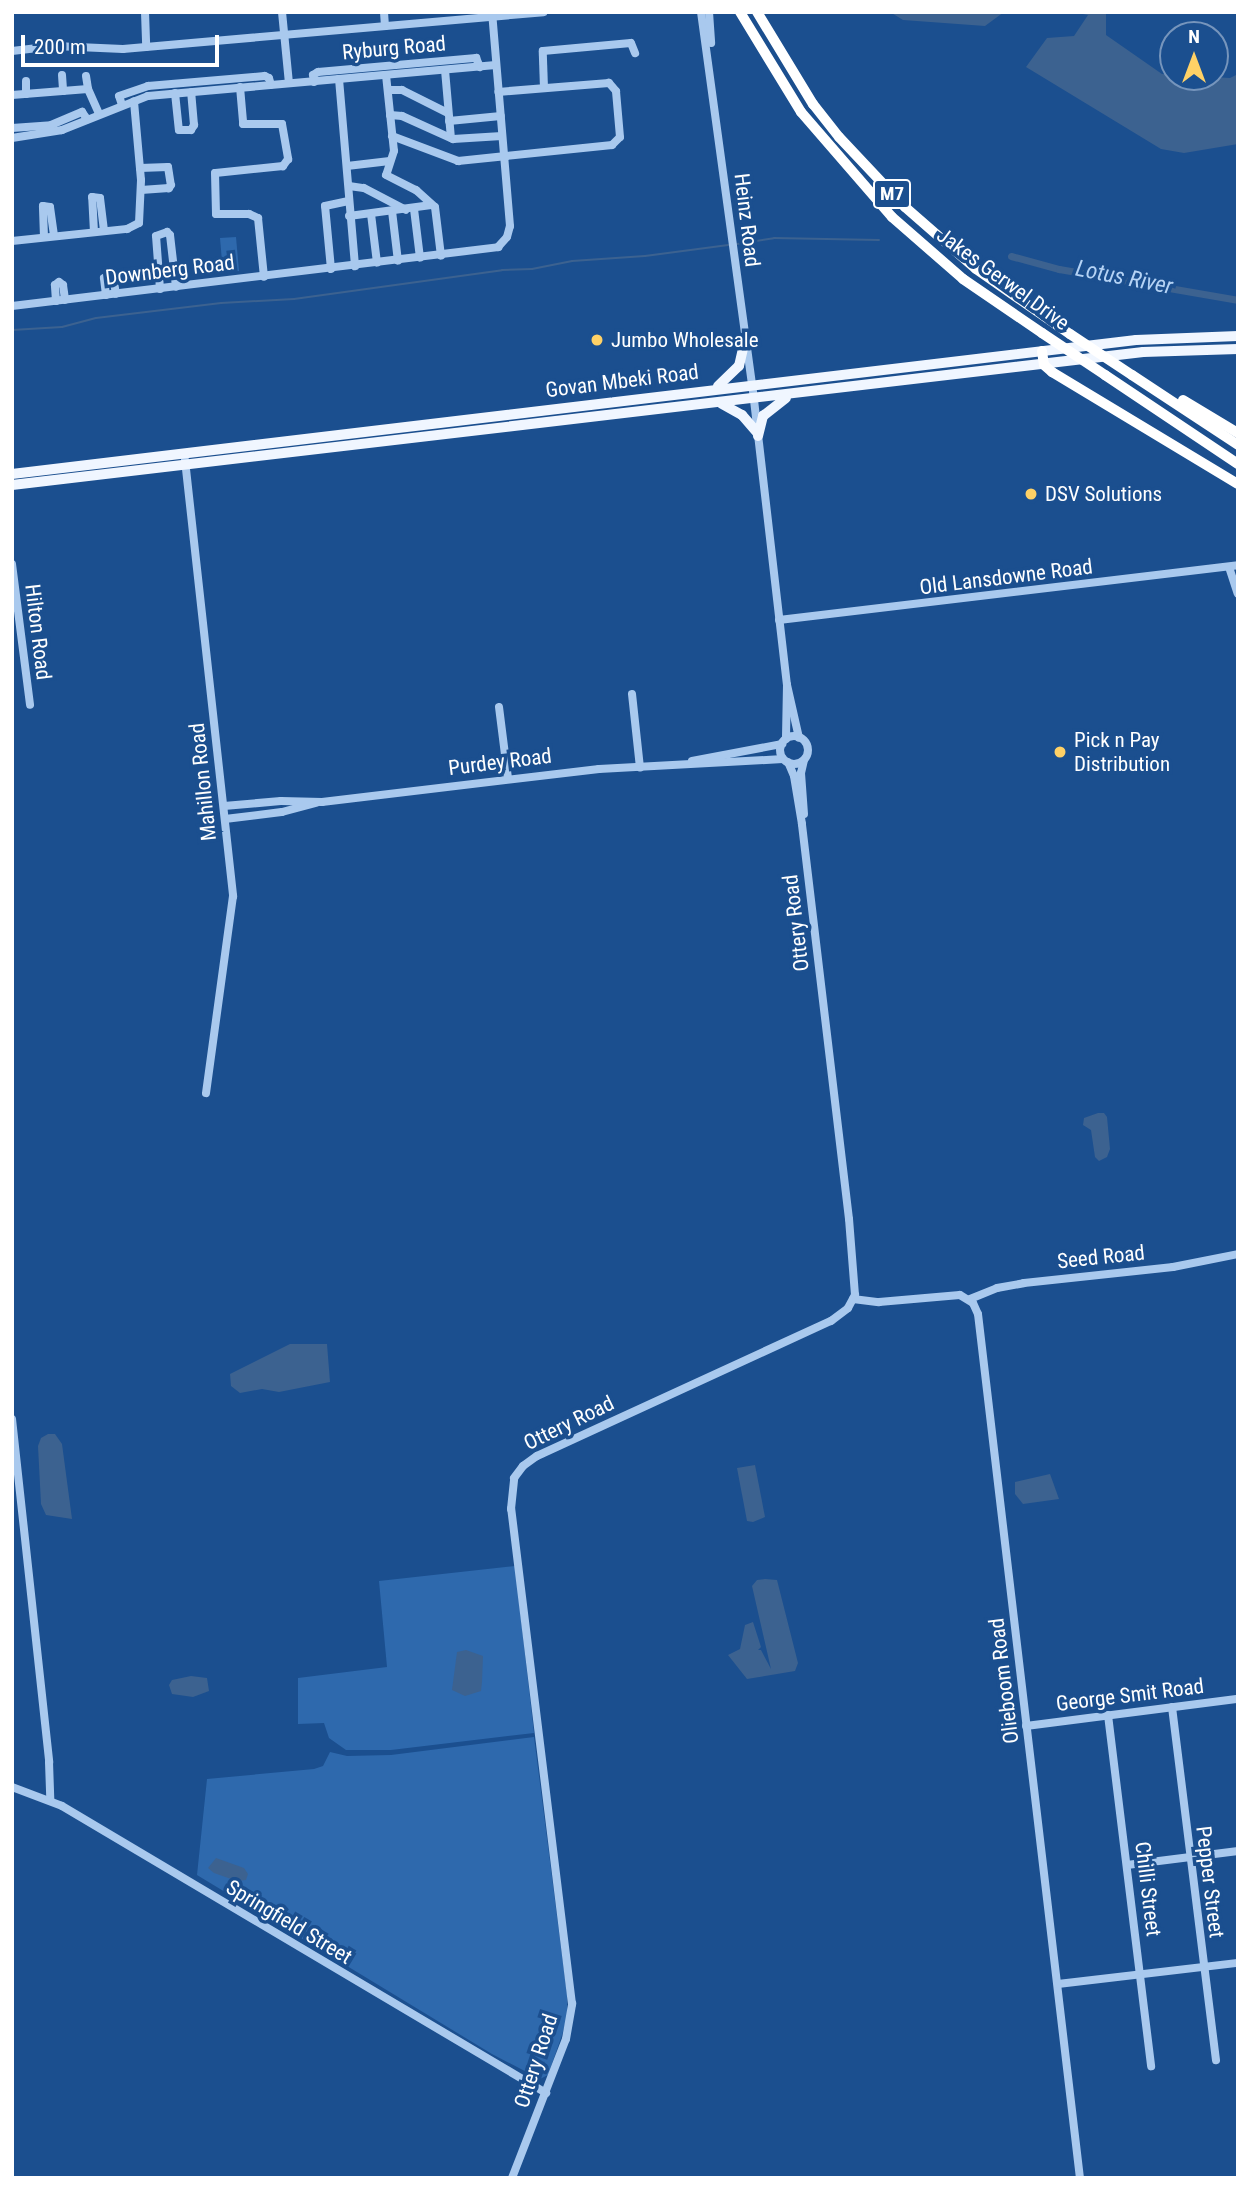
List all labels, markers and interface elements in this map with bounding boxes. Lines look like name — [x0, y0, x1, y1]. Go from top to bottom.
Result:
scale bar — [24, 21, 222, 65]
north arrow — [1159, 21, 1229, 91]
text: N — [1188, 25, 1200, 48]
street label: Ryburg Road — [341, 31, 447, 65]
text: 200 m — [34, 35, 86, 59]
street label: Heinz Road — [729, 172, 765, 268]
road number: M7 — [873, 178, 911, 210]
street label: Jakes Gerwel Drive — [932, 223, 1074, 335]
street label: Downberg Road — [104, 250, 236, 290]
water label: Lotus River — [1073, 255, 1175, 301]
place label: Jumbo Wholesale — [611, 327, 758, 353]
marker: Jumbo Wholesale — [589, 332, 605, 348]
street label: Govan Mbeki Road — [544, 359, 700, 403]
place label: DSV Solutions — [1045, 481, 1162, 507]
marker: DSV Solutions — [1023, 486, 1039, 502]
street label: Old Lansdowne Road — [918, 554, 1094, 600]
street label: Hilton Road — [20, 583, 56, 681]
street label: Mahillon Road — [184, 722, 222, 842]
place label: Pick n Pay Distribution — [1074, 727, 1170, 777]
street label: Purdey Road — [447, 743, 553, 781]
marker: Pick n Pay Distribution — [1052, 744, 1068, 760]
street label: Ottery Road — [778, 873, 814, 973]
street label: Seed Road — [1056, 1240, 1146, 1274]
street label: Ottery Road — [520, 1390, 618, 1456]
street label: Olieboom Road — [984, 1617, 1024, 1745]
street label: George Smit Road — [1055, 1673, 1205, 1717]
street label: Pepper Street — [1191, 1825, 1229, 1939]
street label: Chilli Street — [1130, 1840, 1166, 1938]
street label: Springfield Street — [221, 1875, 357, 1969]
street label: Ottery Road — [509, 2011, 563, 2111]

